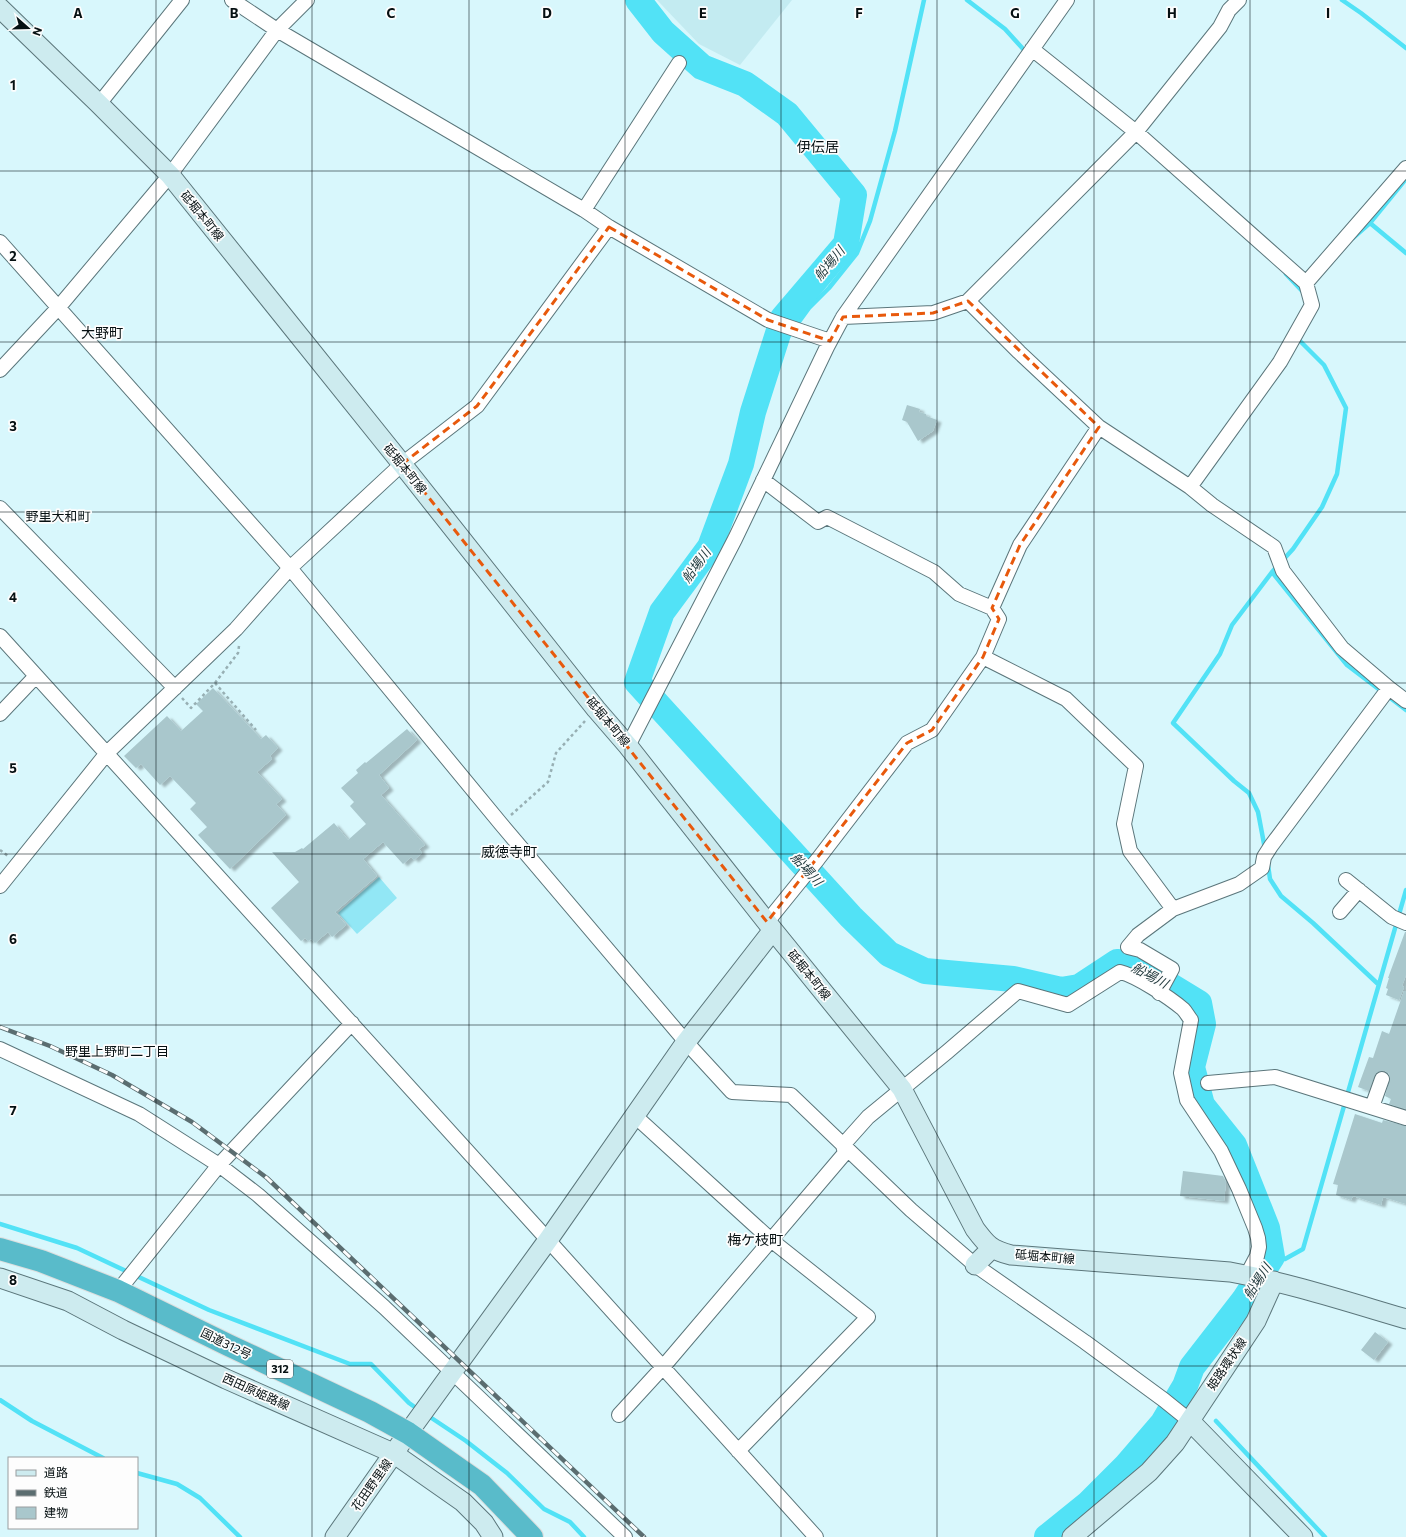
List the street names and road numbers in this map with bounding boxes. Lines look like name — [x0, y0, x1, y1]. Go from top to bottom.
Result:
street label: 砥堀本町線 — [178, 188, 227, 243]
street label: 砥堀本町線 — [381, 441, 430, 496]
street label: 砥堀本町線 — [584, 694, 633, 749]
street label: 砥堀本町線 — [785, 947, 834, 1002]
street label: 砥堀本町線 — [1015, 1246, 1076, 1266]
street label: 国道312号 — [199, 1325, 254, 1361]
street label: 姫路環状線 — [1204, 1335, 1249, 1392]
road number: 312 — [267, 1360, 293, 1378]
street label: 西田原姫路線 — [221, 1370, 292, 1412]
street label: 花田野里線 — [348, 1456, 394, 1513]

